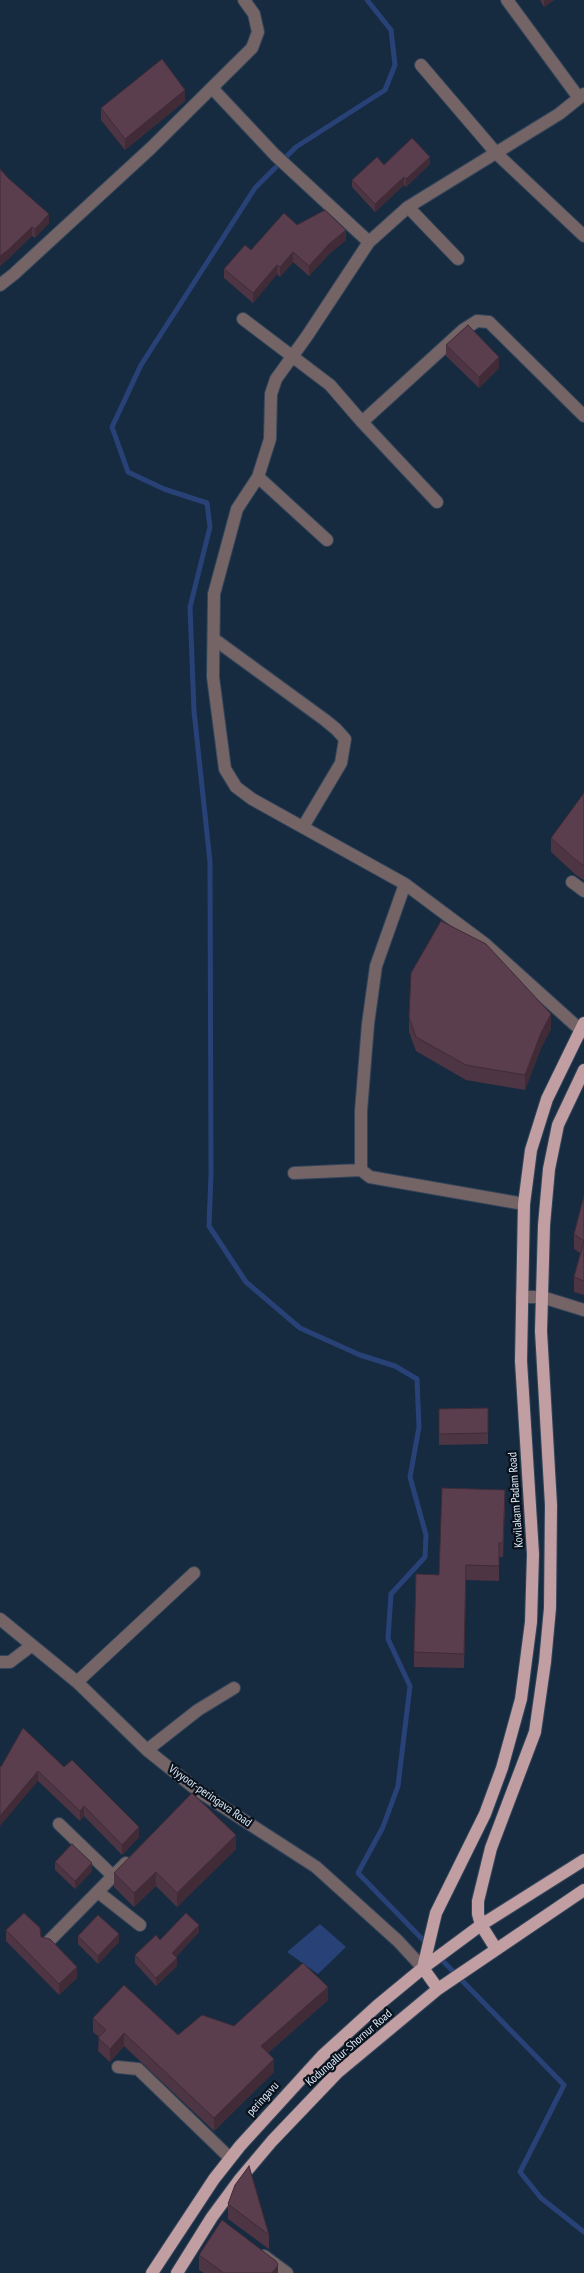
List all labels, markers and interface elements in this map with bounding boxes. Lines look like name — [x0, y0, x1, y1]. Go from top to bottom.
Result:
street label: Kovilakam Padam Road — [505, 1452, 527, 1548]
street label: Viyyoor-peringava Road — [166, 1762, 254, 1830]
street label: Kodungallur-Shornur Road — [303, 2007, 395, 2089]
street label: peringavu — [244, 2079, 282, 2119]

